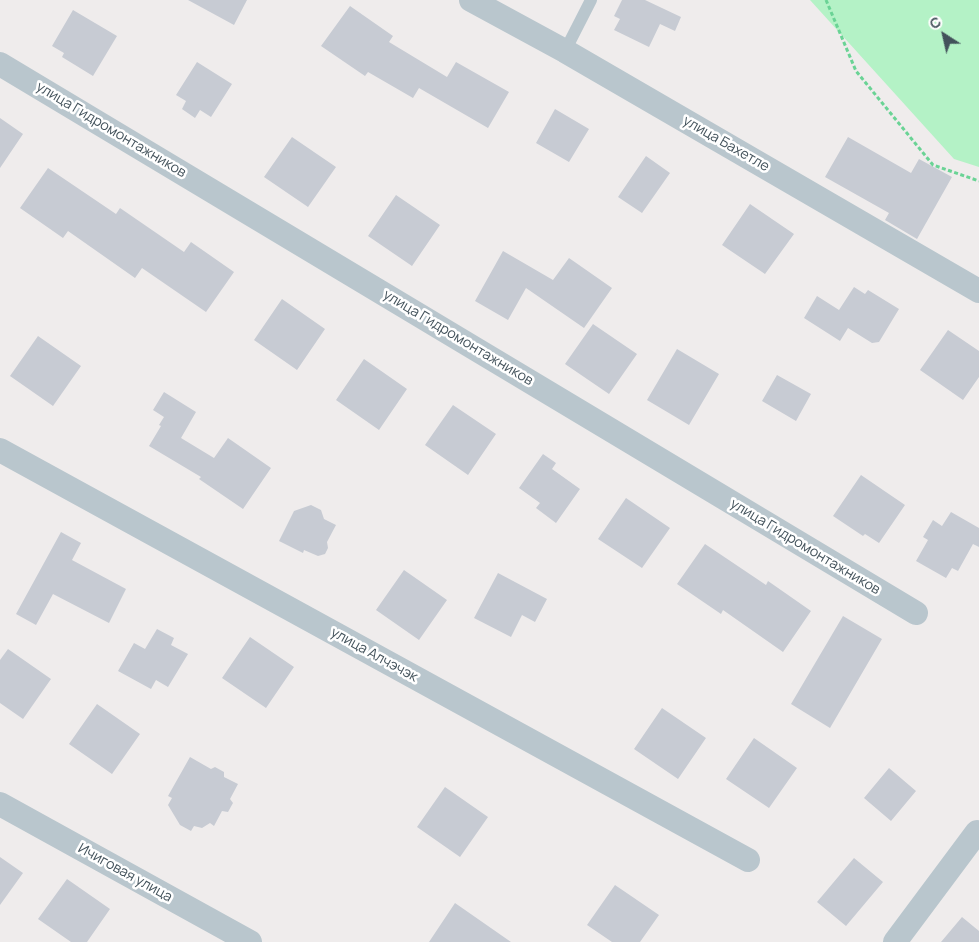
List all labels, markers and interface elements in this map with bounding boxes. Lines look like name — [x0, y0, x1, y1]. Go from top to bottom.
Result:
north arrow — [919, 10, 969, 60]
text: С — [925, 12, 945, 33]
street label: улица Гидромонтажников — [33, 78, 189, 182]
street label: улица Бахетле — [680, 112, 772, 176]
street label: улица Гидромонтажников — [380, 286, 536, 390]
street label: улица Гидромонтажников — [727, 495, 883, 599]
street label: улица Алчэчэк — [328, 624, 420, 686]
street label: Ичиговая улица — [75, 840, 175, 906]

